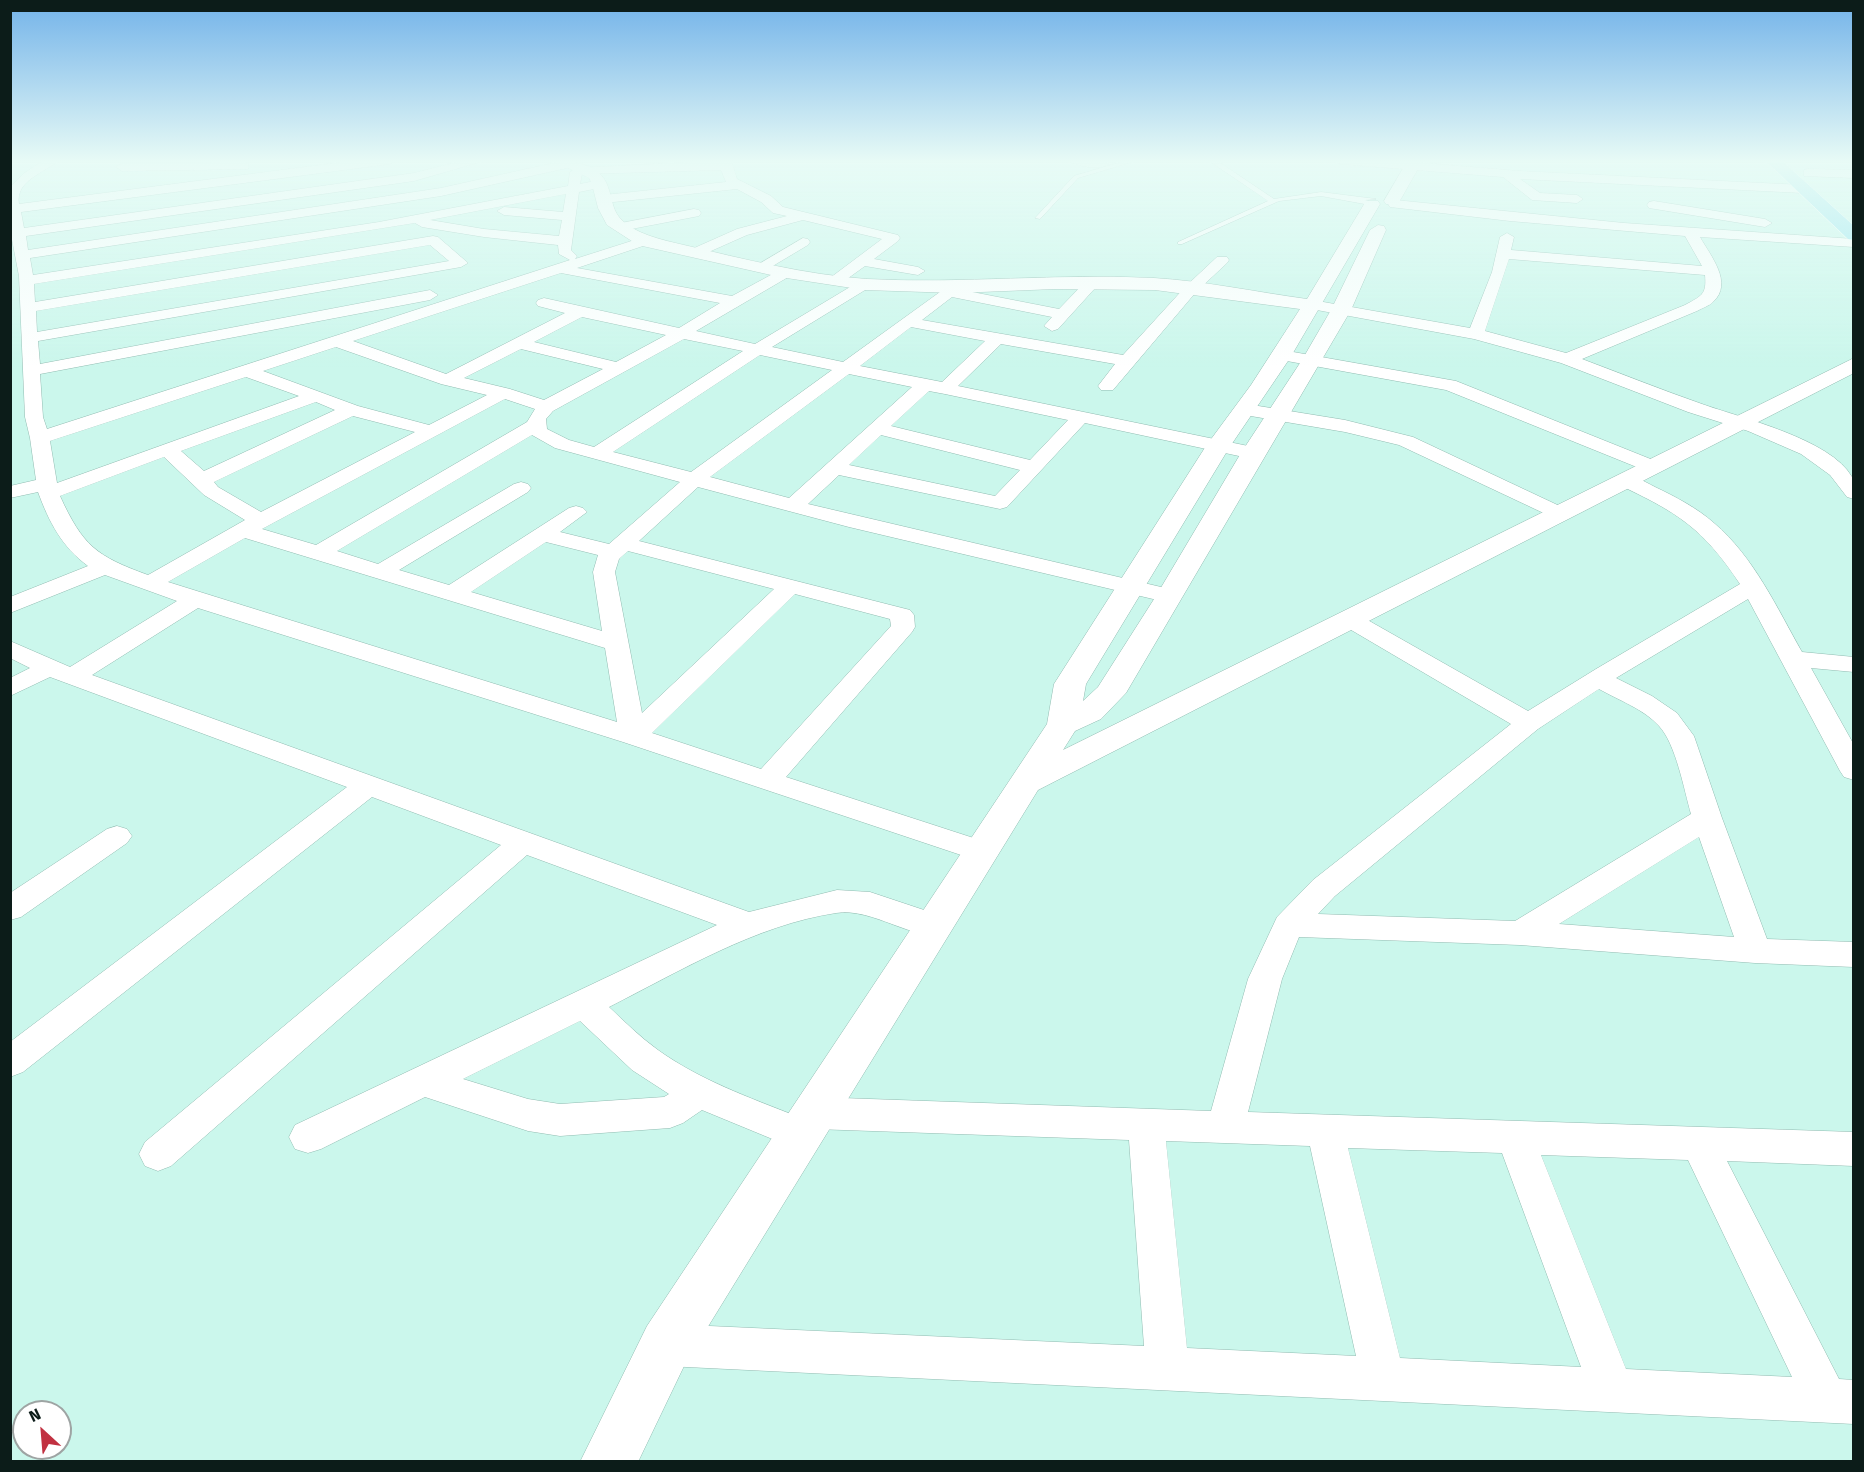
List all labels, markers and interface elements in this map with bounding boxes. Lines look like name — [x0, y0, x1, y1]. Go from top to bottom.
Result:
north arrow — [12, 1400, 72, 1460]
text: N — [26, 1404, 44, 1426]

